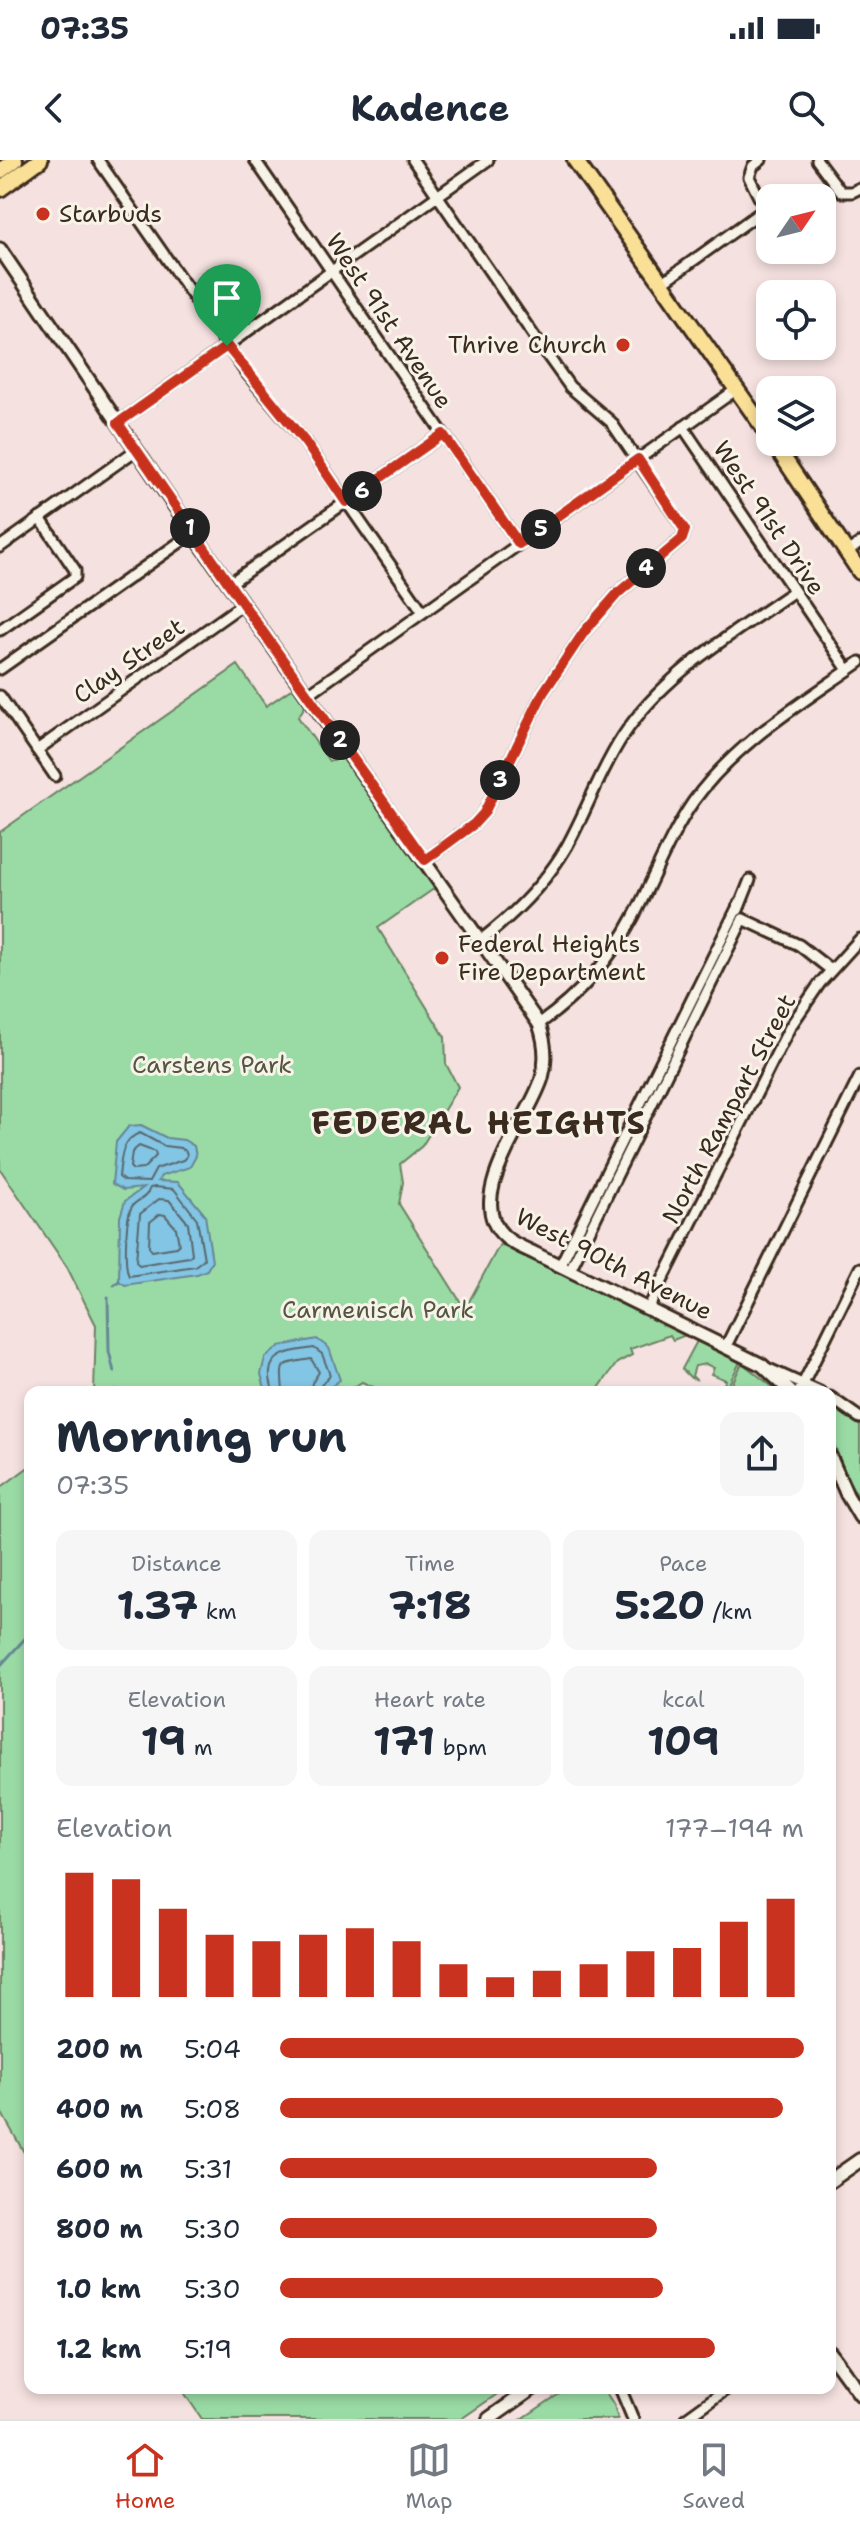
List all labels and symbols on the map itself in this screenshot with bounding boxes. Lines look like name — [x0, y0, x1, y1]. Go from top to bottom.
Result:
north arrow — [756, 184, 836, 264]
place label: Starbuds — [59, 198, 162, 230]
marker: Starbuds — [34, 205, 52, 223]
street label: West 91st Avenue — [318, 227, 460, 415]
pin — [193, 264, 261, 346]
place label: Thrive Church — [448, 329, 607, 361]
marker: Thrive Church — [614, 336, 632, 354]
street label: West 91st Drive — [706, 435, 832, 601]
pin: 6 — [342, 471, 382, 511]
pin: 1 — [170, 508, 210, 548]
pin: 5 — [521, 509, 561, 549]
pin: 4 — [626, 548, 666, 588]
street label: Clay Street — [67, 611, 191, 711]
pin: 2 — [320, 720, 360, 760]
pin: 3 — [480, 760, 520, 800]
place label: Federal Heights Fire Department — [458, 928, 646, 988]
marker: Federal Heights Fire Department — [433, 949, 451, 967]
street label: North Rampart Street — [655, 989, 803, 1229]
park label: Carstens Park — [132, 1049, 292, 1081]
district label: FEDERAL HEIGHTS — [311, 1101, 647, 1144]
street label: West 90th Avenue — [510, 1201, 718, 1327]
park label: Carmenisch Park — [282, 1294, 474, 1326]

